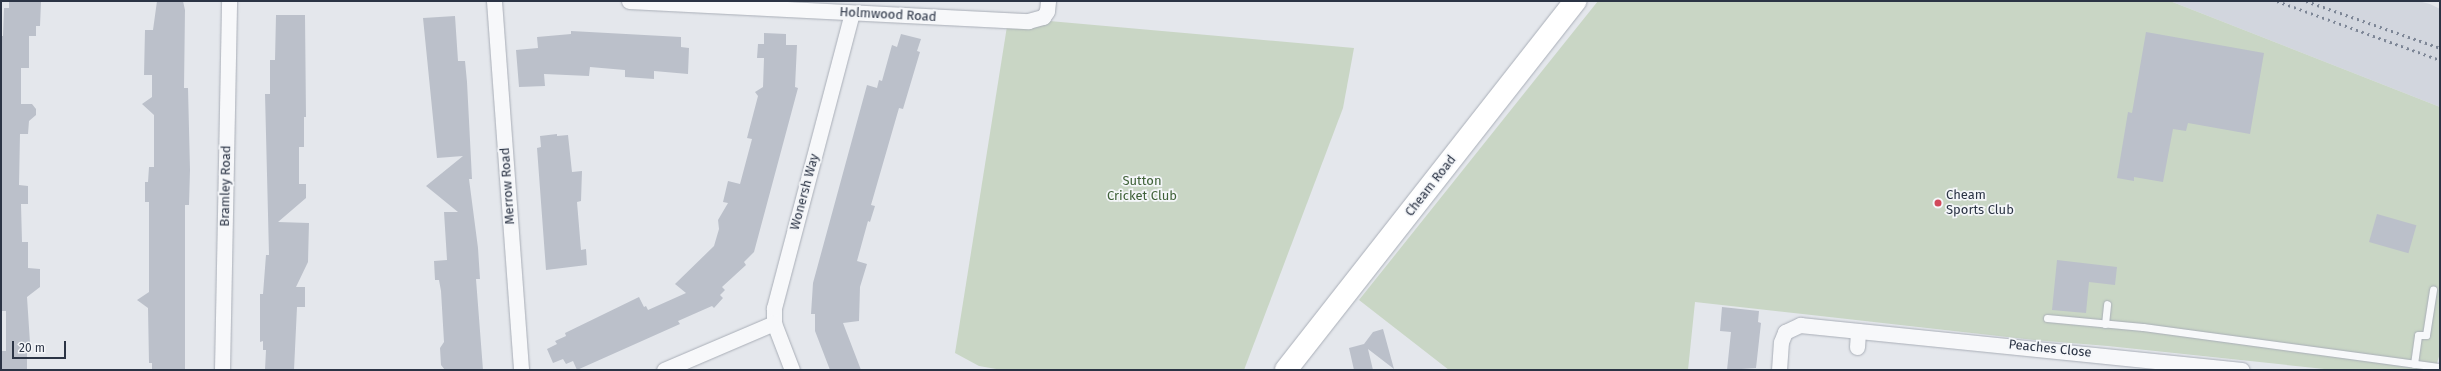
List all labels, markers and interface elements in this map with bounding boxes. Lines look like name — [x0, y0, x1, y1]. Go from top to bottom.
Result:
street label: Holmwood Road — [839, 5, 937, 25]
street label: Bramley Road — [217, 145, 235, 227]
street label: Merrow Road — [498, 147, 518, 225]
street label: Wonersh Way — [787, 152, 823, 232]
street label: Cheam Road — [1402, 152, 1460, 220]
park label: Sutton Cricket Club — [1107, 174, 1177, 205]
place label: Cheam Sports Club — [1946, 188, 2014, 219]
marker: Cheam Sports Club — [1933, 198, 1943, 208]
scale bar — [14, 333, 68, 359]
street label: Peaches Close — [2008, 337, 2092, 361]
text: 20 m — [19, 341, 45, 355]

